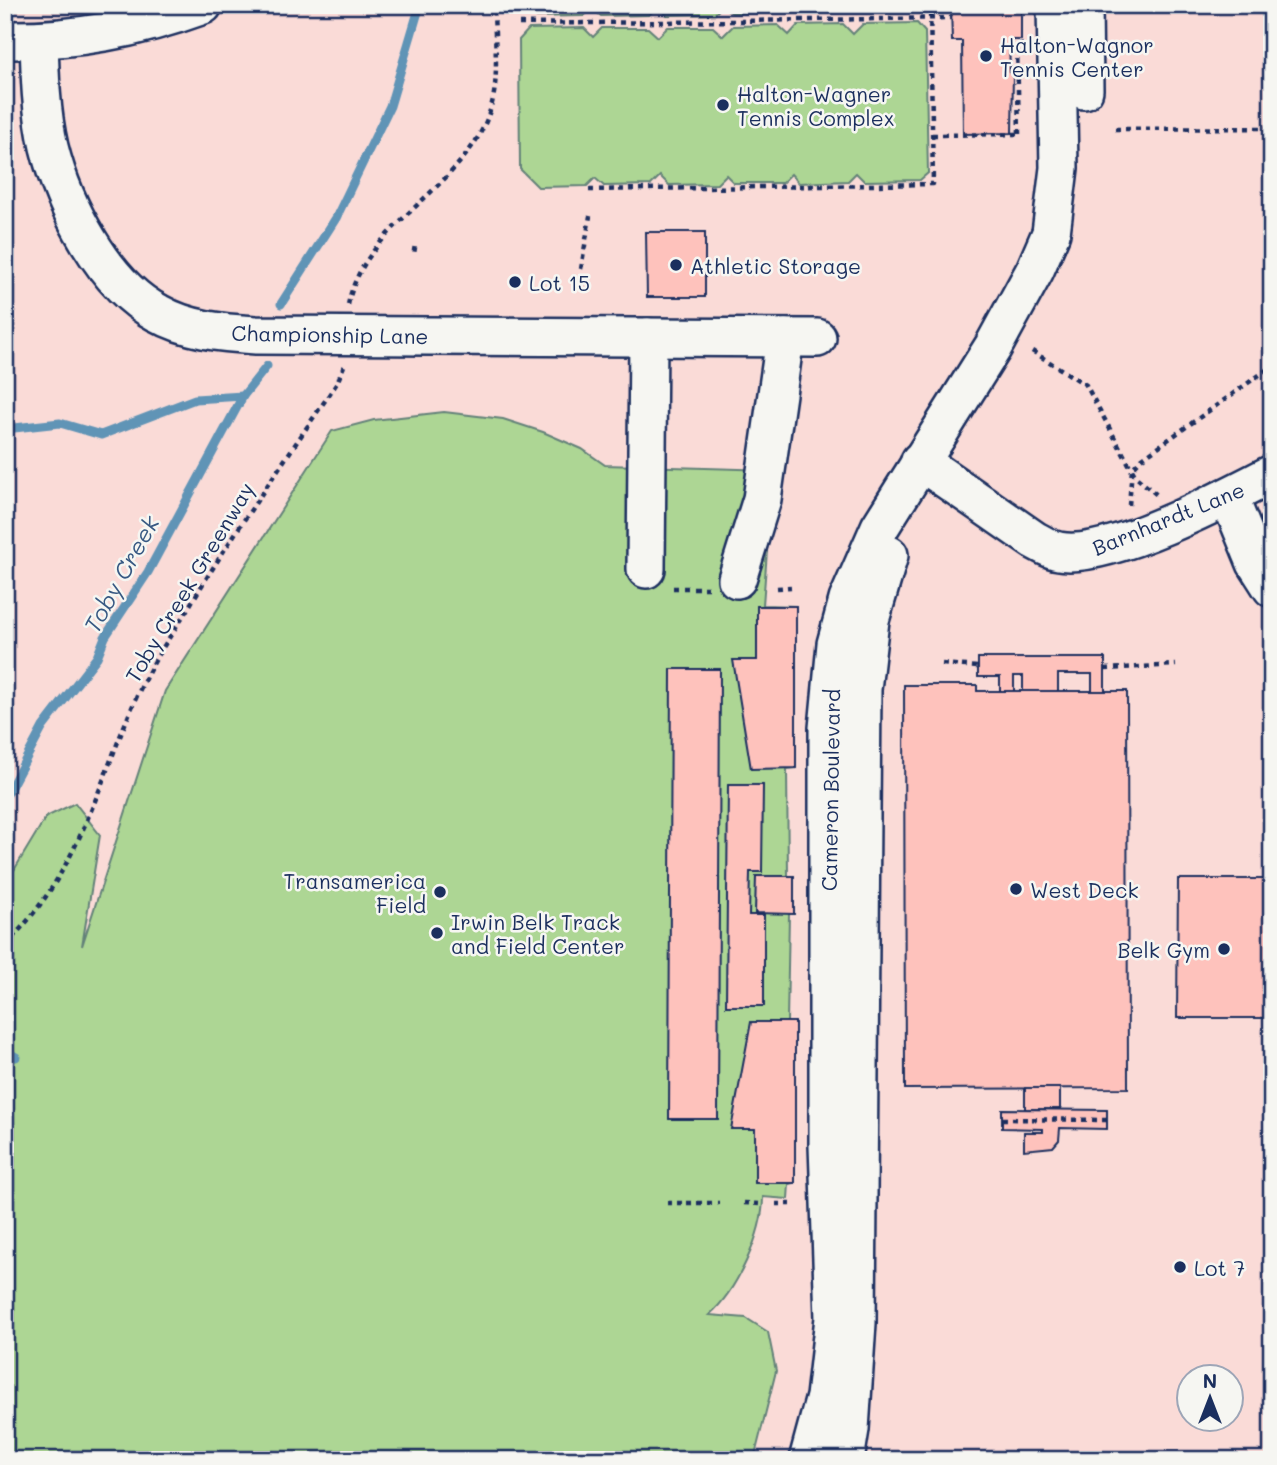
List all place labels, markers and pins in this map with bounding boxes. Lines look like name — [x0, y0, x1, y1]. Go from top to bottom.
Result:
place label: Halton-Wagnor Tennis Center — [1000, 31, 1154, 82]
marker: Halton-Wagnor Tennis Center — [978, 48, 994, 64]
place label: Halton-Wagner Tennis Complex — [737, 80, 894, 131]
marker: Halton-Wagner Tennis Complex — [715, 97, 731, 113]
place label: Athletic Storage — [690, 252, 861, 279]
marker: Athletic Storage — [668, 257, 684, 273]
place label: Lot 15 — [529, 269, 590, 296]
marker: Lot 15 — [507, 274, 523, 290]
place label: Transamerica Field — [284, 867, 426, 918]
place label: West Deck — [1030, 876, 1139, 903]
marker: West Deck — [1008, 881, 1024, 897]
marker: Transamerica Field — [432, 884, 448, 900]
place label: Irwin Belk Track and Field Center — [451, 908, 625, 959]
marker: Irwin Belk Track and Field Center — [429, 925, 445, 941]
place label: Belk Gym — [1118, 936, 1210, 963]
marker: Belk Gym — [1216, 941, 1232, 957]
place label: Lot 7 — [1194, 1254, 1245, 1281]
marker: Lot 7 — [1172, 1259, 1188, 1275]

